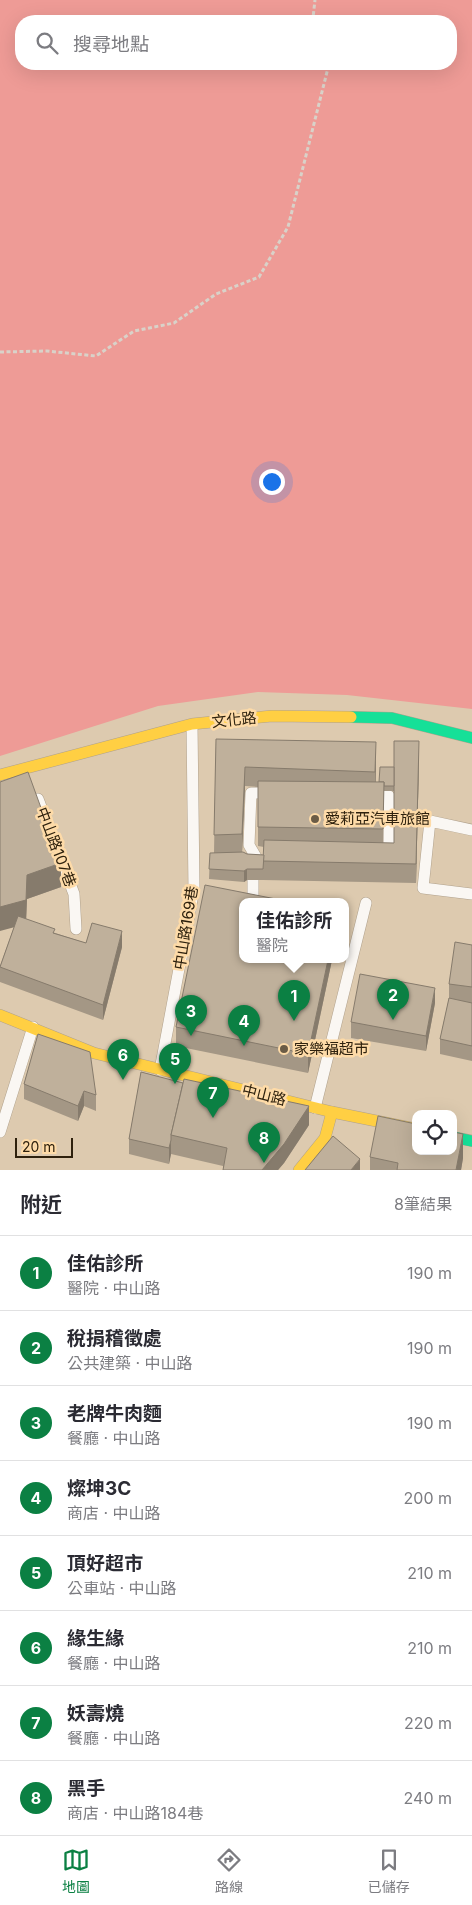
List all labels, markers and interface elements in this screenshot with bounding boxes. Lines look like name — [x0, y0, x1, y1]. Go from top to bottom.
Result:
search box — [15, 15, 457, 70]
icon: search — [33, 29, 61, 57]
text: 搜尋地點 — [73, 33, 149, 56]
your location — [259, 469, 285, 495]
street label: 文化路 — [211, 708, 257, 731]
street label: 中山路107巷 — [33, 804, 80, 889]
place label: 愛莉亞汽車旅館 — [325, 809, 430, 828]
marker: 愛莉亞汽車旅館 — [309, 813, 321, 825]
street label: 中山路169巷 — [169, 885, 202, 971]
popup — [239, 898, 349, 963]
text: 佳佑診所 — [256, 909, 332, 932]
text: 醫院 — [256, 935, 288, 955]
pin: 2 — [377, 979, 409, 1020]
pin: 1 — [278, 980, 310, 1021]
pin: 3 — [175, 995, 207, 1036]
pin: 4 — [228, 1005, 260, 1046]
pin: 6 — [107, 1039, 139, 1080]
place label: 家樂福超市 — [294, 1039, 369, 1058]
pin: 5 — [159, 1043, 191, 1084]
marker: 家樂福超市 — [278, 1043, 290, 1055]
pin: 7 — [197, 1077, 229, 1118]
street label: 中山路 — [240, 1080, 288, 1109]
map controls — [412, 1110, 457, 1155]
button: locate — [412, 1110, 457, 1155]
pin: 8 — [248, 1122, 280, 1163]
scale bar — [15, 1135, 72, 1158]
text: 20 m — [22, 1138, 56, 1155]
text: 附近 — [20, 1192, 62, 1217]
text: 8筆結果 — [394, 1194, 452, 1214]
text: 佳佑診所 — [67, 1252, 143, 1275]
text: 1 — [33, 1263, 39, 1283]
text: 190 m — [407, 1263, 452, 1283]
text: 醫院 · 中山路 — [67, 1278, 161, 1298]
text: 稅捐稽徵處 — [67, 1327, 162, 1350]
text: 2 — [31, 1338, 41, 1358]
text: 190 m — [407, 1338, 452, 1358]
text: 公共建築 · 中山路 — [67, 1353, 193, 1373]
text: 老牌牛肉麵 — [67, 1402, 162, 1425]
text: 3 — [31, 1413, 41, 1433]
text: 190 m — [407, 1413, 452, 1433]
text: 餐廳 · 中山路 — [67, 1428, 161, 1448]
text: 燦坤3C — [67, 1477, 131, 1500]
text: 4 — [31, 1488, 41, 1508]
text: 200 m — [404, 1488, 452, 1508]
text: 商店 · 中山路 — [67, 1503, 161, 1523]
text: 頂好超市 — [67, 1552, 143, 1575]
text: 5 — [31, 1563, 41, 1583]
text: 210 m — [407, 1563, 452, 1583]
text: 公車站 · 中山路 — [67, 1578, 177, 1598]
text: 緣生緣 — [67, 1627, 124, 1650]
text: 6 — [31, 1638, 41, 1658]
text: 210 m — [407, 1638, 452, 1658]
text: 餐廳 · 中山路 — [67, 1653, 161, 1673]
text: 妖壽燒 — [67, 1702, 124, 1725]
text: 7 — [31, 1713, 41, 1733]
text: 220 m — [404, 1713, 452, 1733]
text: 餐廳 · 中山路 — [67, 1728, 161, 1748]
text: 黑手 — [67, 1777, 105, 1800]
text: 8 — [31, 1788, 41, 1808]
text: 240 m — [404, 1788, 452, 1808]
text: 商店 · 中山路184巷 — [67, 1803, 203, 1823]
tab: 地圖 — [62, 1846, 90, 1896]
tab: 路線 — [215, 1846, 243, 1896]
tab: 已儲存 — [368, 1846, 410, 1896]

